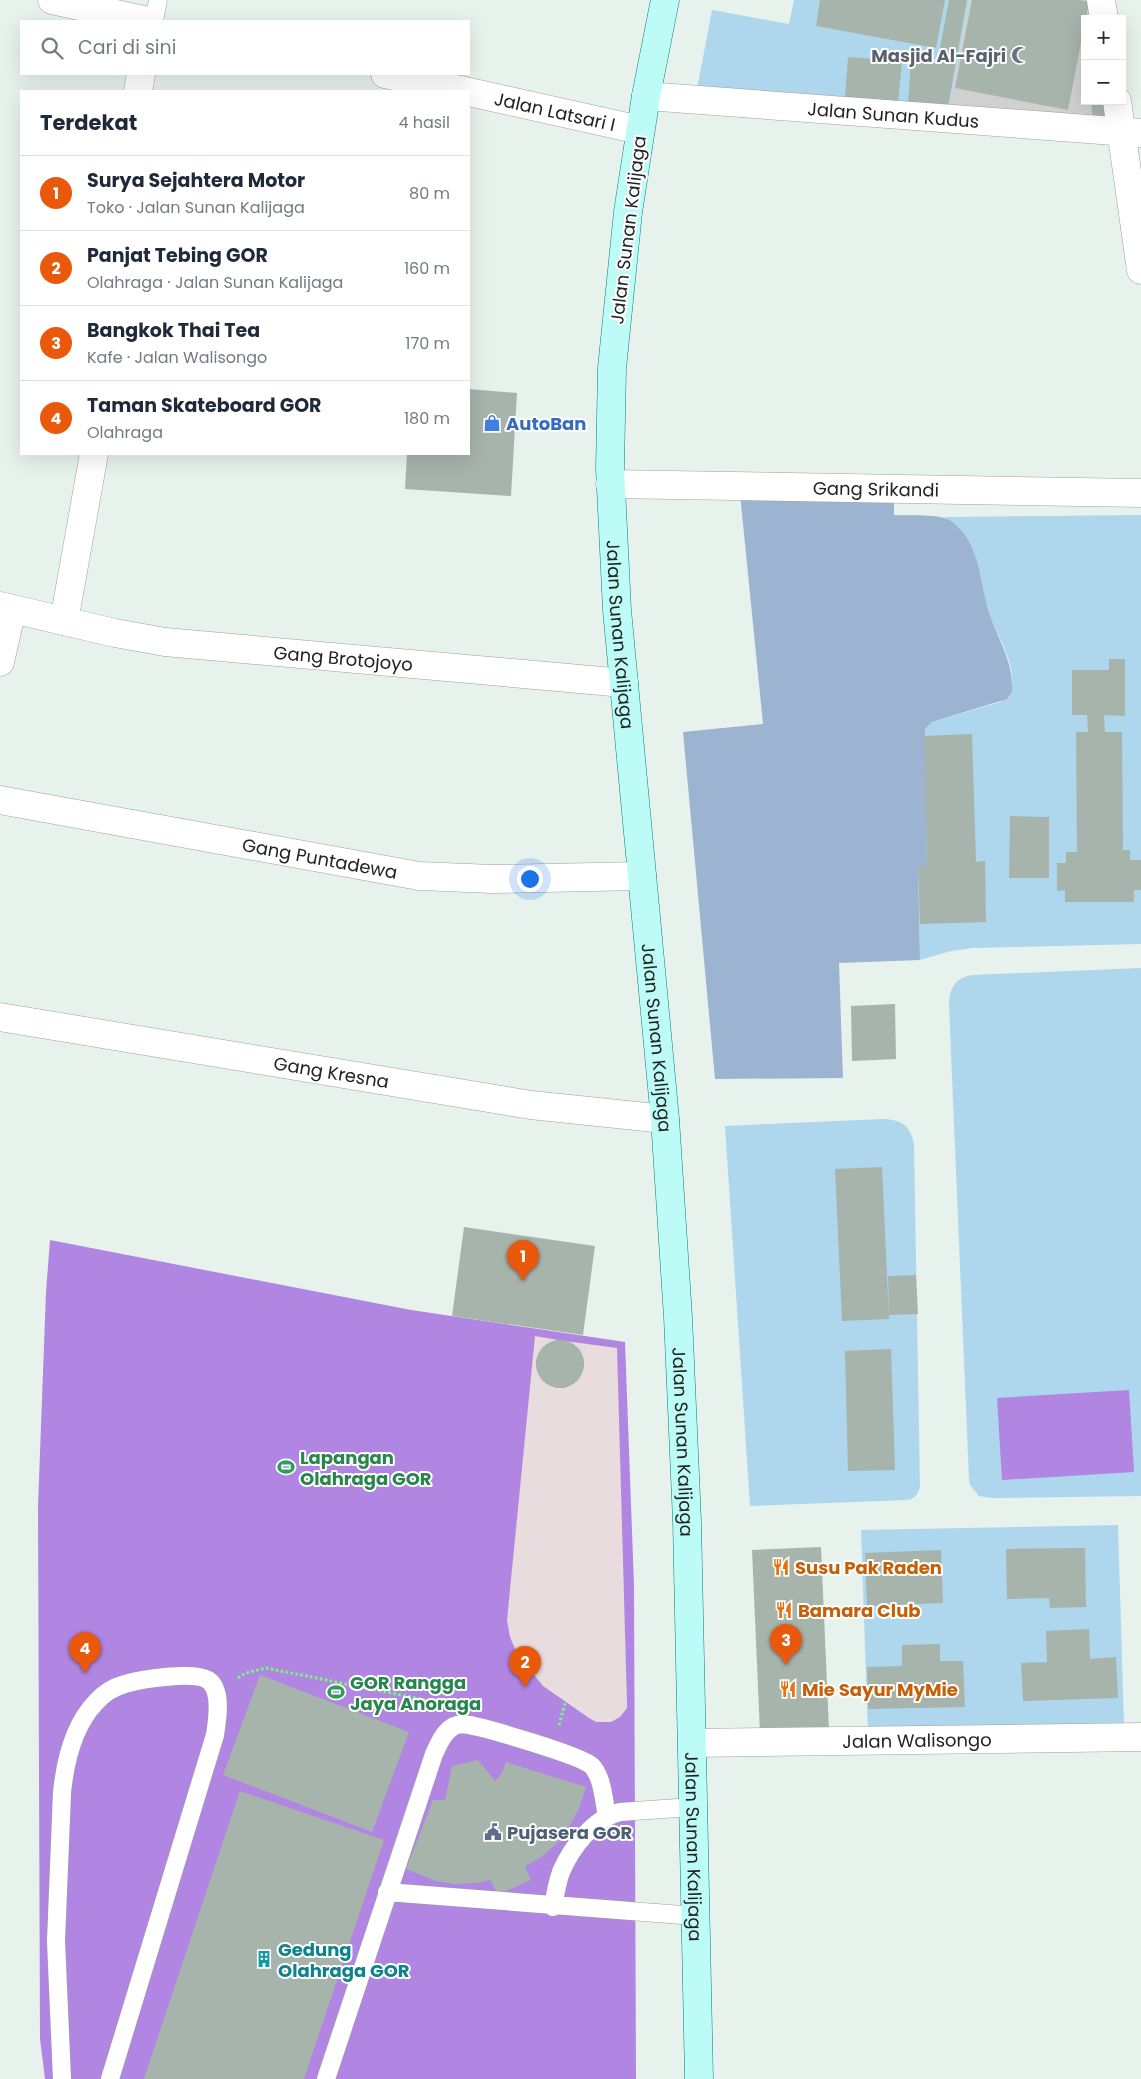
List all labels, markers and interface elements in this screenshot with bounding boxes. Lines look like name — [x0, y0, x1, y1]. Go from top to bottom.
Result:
map controls — [1081, 15, 1126, 105]
button: + — [1081, 15, 1126, 60]
search box — [20, 20, 470, 75]
icon: search — [38, 34, 66, 62]
text: Cari di sini — [78, 34, 176, 61]
place label: Masjid Al-Fajri — [871, 43, 1006, 68]
mosque icon: Masjid Al-Fajri — [1010, 45, 1030, 65]
button: − — [1081, 60, 1126, 105]
street label: Jalan Latsari I — [492, 86, 618, 137]
street label: Jalan Sunan Kudus — [806, 96, 980, 133]
text: Terdekat — [40, 108, 137, 137]
text: 4 hasil — [398, 111, 450, 134]
street label: Jalan Sunan Kalijaga — [604, 134, 652, 326]
text: Surya Sejahtera Motor — [87, 167, 305, 194]
text: 1 — [53, 182, 59, 205]
text: 80 m — [409, 182, 450, 205]
text: Toko · Jalan Sunan Kalijaga — [87, 196, 305, 219]
text: Panjat Tebing GOR — [87, 242, 268, 269]
text: 2 — [51, 257, 61, 280]
text: 160 m — [404, 257, 450, 280]
text: Olahraga · Jalan Sunan Kalijaga — [87, 271, 343, 294]
text: Bangkok Thai Tea — [87, 317, 260, 344]
text: 3 — [51, 332, 61, 355]
text: 170 m — [405, 332, 450, 355]
text: Kafe · Jalan Walisongo — [87, 346, 267, 369]
text: Taman Skateboard GOR — [87, 392, 322, 419]
text: 4 — [51, 407, 61, 430]
text: 180 m — [404, 407, 450, 430]
place label: AutoBan — [506, 411, 586, 436]
shop icon: AutoBan — [482, 413, 502, 433]
text: Olahraga — [87, 421, 163, 444]
street label: Gang Srikandi — [813, 475, 939, 502]
street label: Jalan Sunan Kalijaga — [601, 539, 641, 730]
street label: Gang Brotojoyo — [273, 639, 414, 677]
street label: Gang Puntadewa — [240, 832, 399, 884]
your location — [517, 866, 543, 892]
street label: Jalan Sunan Kalijaga — [636, 942, 678, 1133]
street label: Gang Kresna — [272, 1050, 391, 1094]
pin: 1 — [507, 1240, 539, 1281]
street label: Jalan Sunan Kalijaga — [667, 1347, 700, 1537]
place label: Lapangan Olahraga GOR — [300, 1445, 432, 1491]
sports icon: Lapangan Olahraga GOR — [276, 1457, 296, 1477]
place label: Susu Pak Raden — [795, 1555, 942, 1580]
restaurant icon: Susu Pak Raden — [771, 1557, 791, 1577]
place label: Bamara Club — [798, 1598, 921, 1623]
restaurant icon: Bamara Club — [774, 1600, 794, 1620]
pin: 3 — [770, 1624, 802, 1665]
pin: 4 — [69, 1632, 101, 1673]
pin: 2 — [509, 1646, 541, 1687]
place label: GOR Rangga Jaya Anoraga — [350, 1670, 481, 1716]
place label: Mie Sayur MyMie — [802, 1677, 958, 1702]
restaurant icon: Mie Sayur MyMie — [778, 1679, 798, 1699]
sports icon: GOR Rangga Jaya Anoraga — [326, 1682, 346, 1702]
street label: Jalan Walisongo — [842, 1726, 992, 1753]
street label: Jalan Sunan Kalijaga — [679, 1752, 709, 1942]
place label: Pujasera GOR — [507, 1820, 633, 1845]
public building icon: Pujasera GOR — [483, 1822, 503, 1842]
place label: Gedung Olahraga GOR — [278, 1937, 410, 1983]
building icon: Gedung Olahraga GOR — [254, 1949, 274, 1969]

